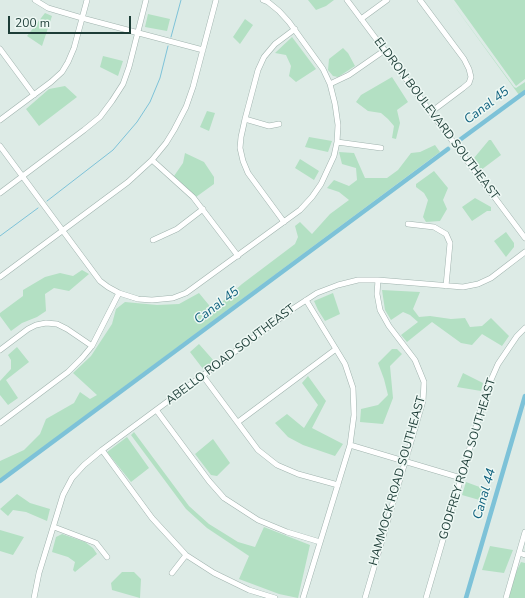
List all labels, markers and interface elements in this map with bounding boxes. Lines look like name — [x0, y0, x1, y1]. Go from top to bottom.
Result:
scale bar — [10, 8, 133, 34]
text: 200 m — [15, 15, 50, 31]
street label: ELDRON BOULEVARD SOUTHEAST — [370, 35, 502, 203]
water label: Canal 45 — [461, 84, 513, 128]
water label: Canal 45 — [191, 284, 243, 328]
street label: ABELLO ROAD SOUTHEAST — [164, 302, 298, 408]
street label: GODFREY ROAD SOUTHEAST — [437, 377, 499, 541]
street label: HAMMOCK ROAD SOUTHEAST — [367, 395, 429, 567]
water label: Canal 44 — [470, 467, 500, 521]

